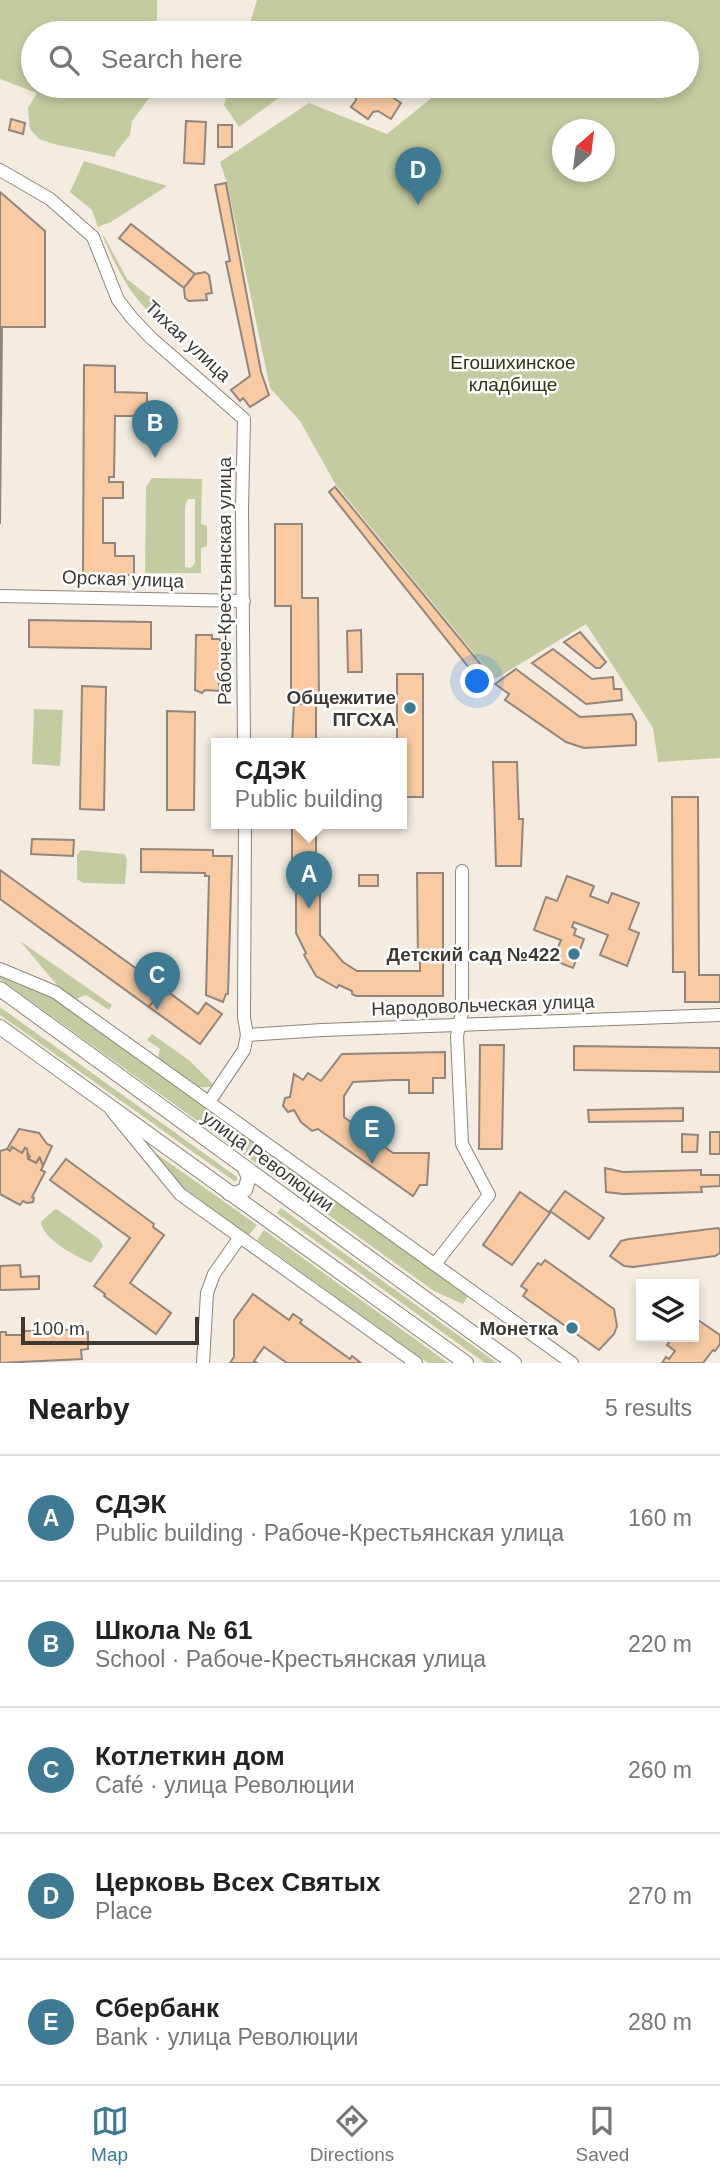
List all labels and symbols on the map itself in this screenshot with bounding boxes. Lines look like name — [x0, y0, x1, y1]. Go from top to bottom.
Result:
north arrow — [552, 119, 615, 182]
pin: D — [395, 147, 441, 205]
street label: Тихая улица — [141, 296, 235, 386]
park label: Егошихинское кладбище — [450, 352, 576, 395]
pin: B — [132, 400, 178, 458]
street label: Рабоче-Крестьянская улица — [214, 457, 235, 705]
street label: Орская улица — [62, 566, 185, 592]
your location — [460, 664, 494, 698]
place label: Общежитие ПГСХА — [286, 687, 396, 730]
marker: Общежитие ПГСХА — [402, 700, 418, 716]
pin: A — [286, 851, 332, 909]
place label: Детский сад №422 — [387, 944, 560, 965]
marker: Детский сад №422 — [566, 946, 582, 962]
pin: C — [134, 952, 180, 1010]
street label: Народовольческая улица — [371, 991, 595, 1019]
street label: улица Революции — [198, 1106, 338, 1216]
pin: E — [349, 1106, 395, 1164]
scale bar — [21, 1314, 200, 1346]
place label: Монетка — [479, 1318, 558, 1339]
marker: Монетка — [564, 1320, 580, 1336]

